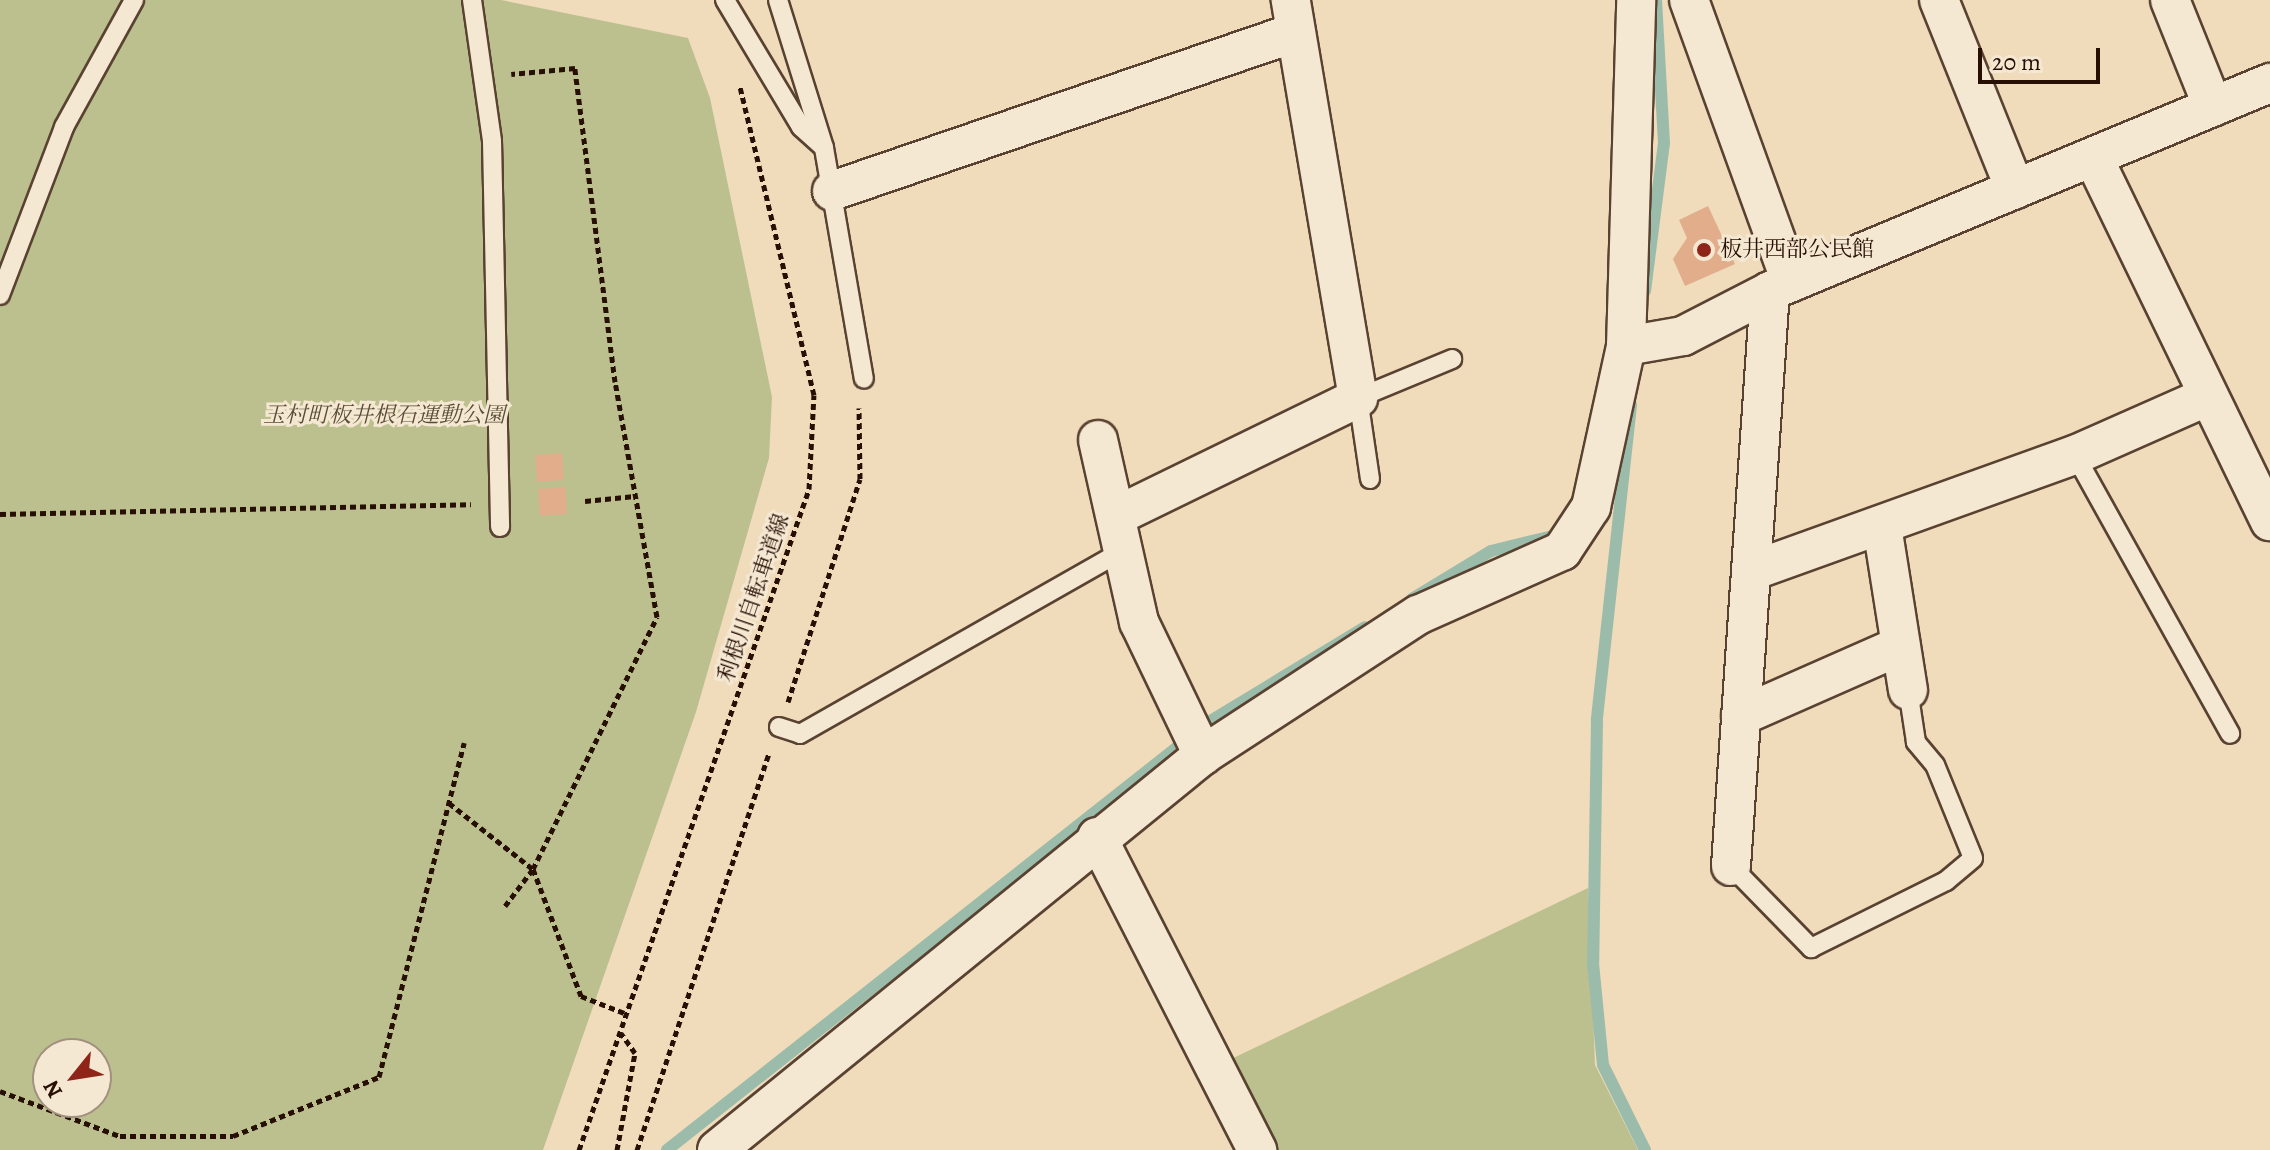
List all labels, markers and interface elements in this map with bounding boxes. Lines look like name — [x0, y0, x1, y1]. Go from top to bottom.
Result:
scale bar — [1982, 32, 2104, 82]
text: 20 m — [1992, 46, 2041, 78]
place label: 板井西部公民館 — [1720, 237, 1874, 263]
marker: 板井西部公民館 — [1695, 241, 1713, 259]
park label: 玉村町板井根石運動公園 — [263, 403, 505, 429]
street label: 利根川自転車道線 — [713, 510, 795, 686]
north arrow — [32, 1038, 112, 1118]
text: N — [36, 1075, 70, 1103]

